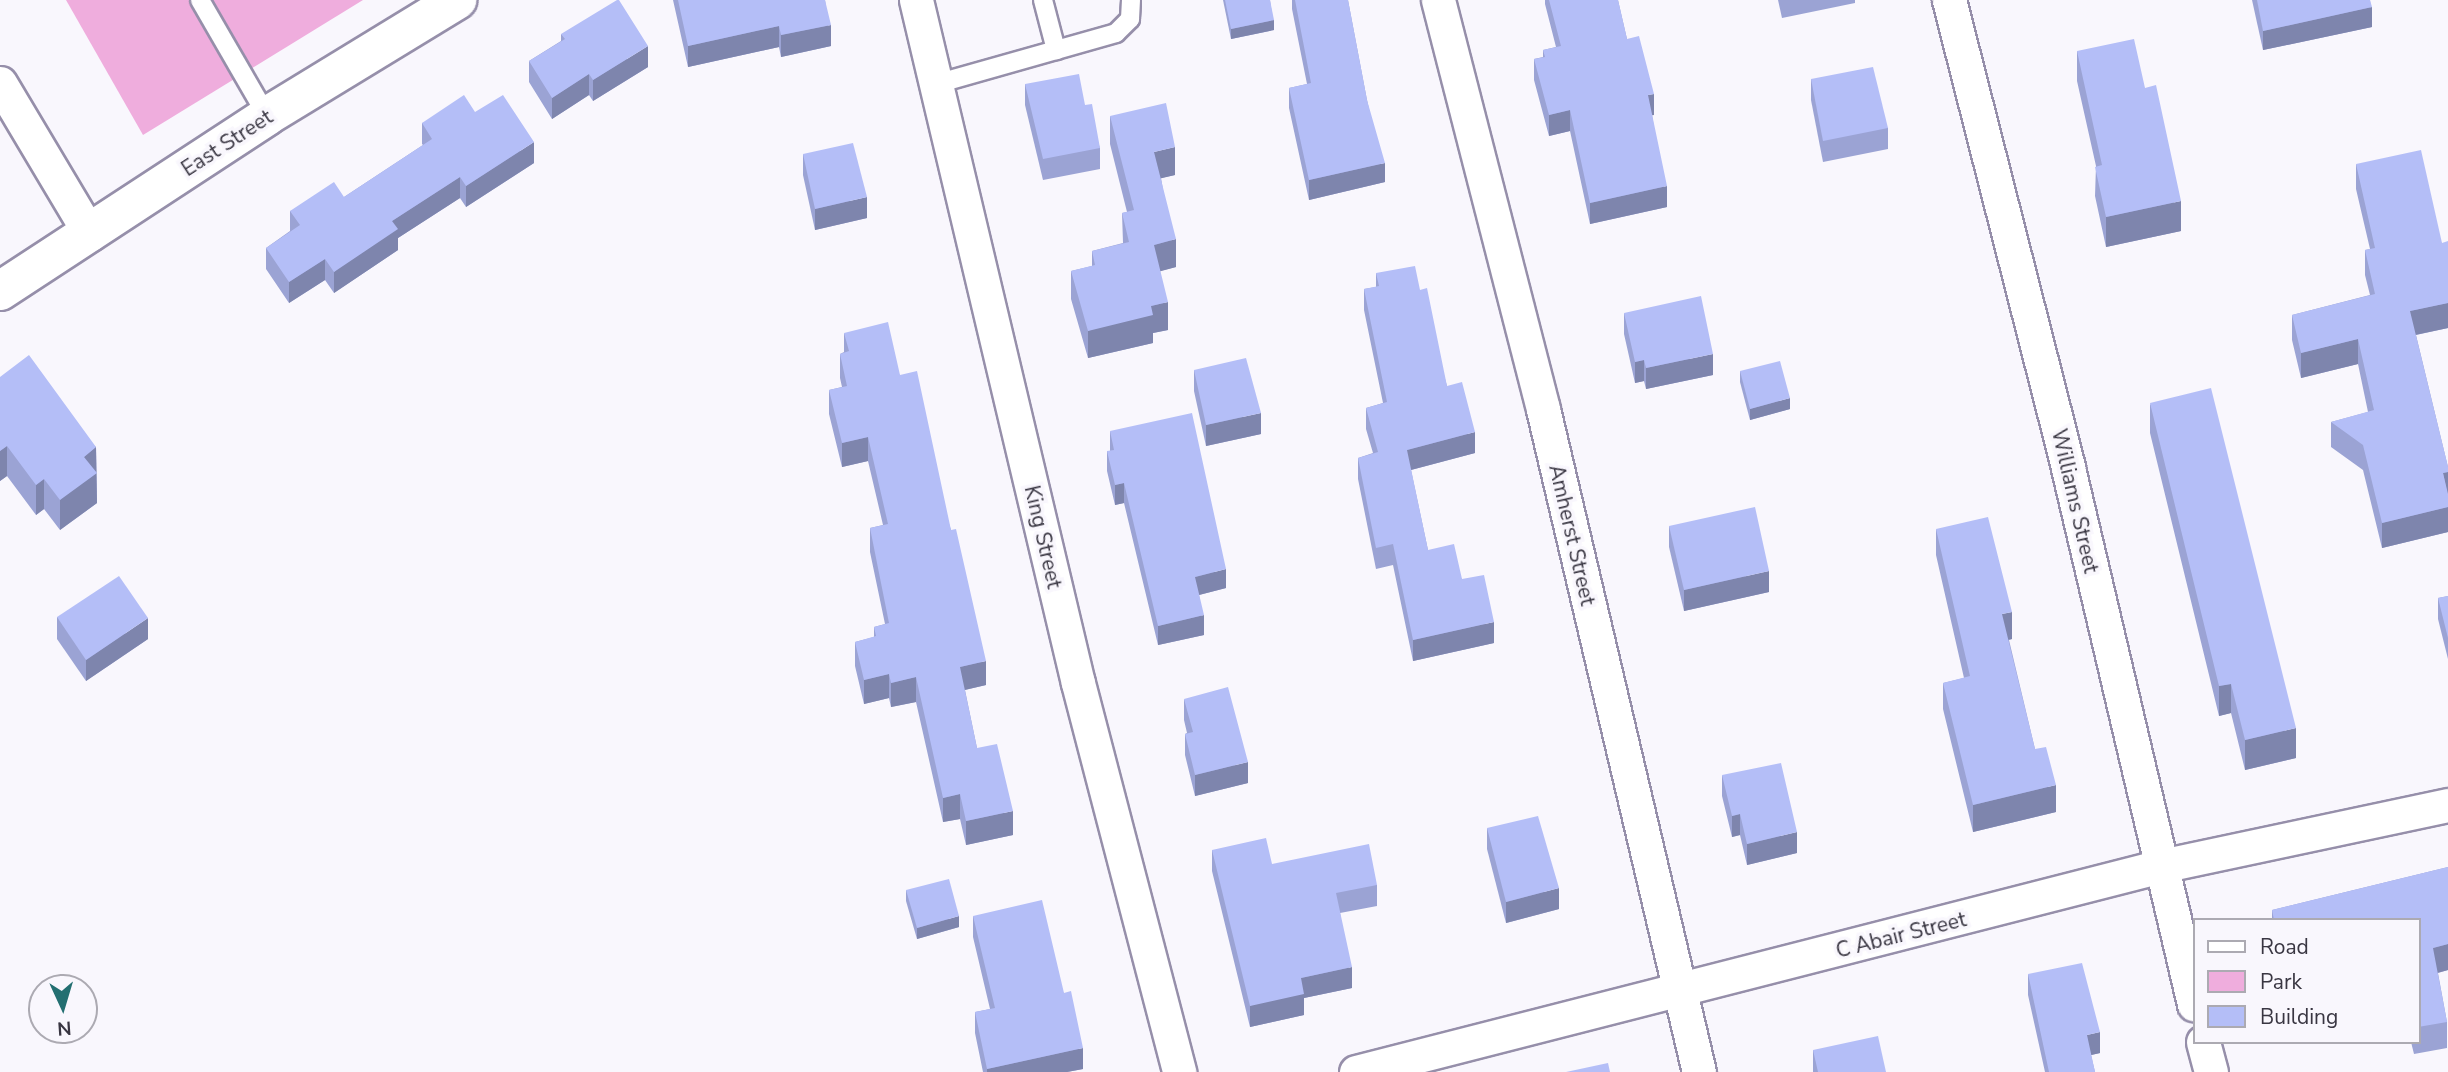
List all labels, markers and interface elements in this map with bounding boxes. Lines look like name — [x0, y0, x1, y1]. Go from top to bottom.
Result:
street label: East Street — [177, 104, 277, 182]
street label: Williams Street — [2046, 426, 2104, 576]
street label: Amherst Street — [1544, 462, 1600, 608]
street label: King Street — [1019, 483, 1067, 591]
street label: C Abair Street — [1833, 907, 1969, 963]
legend — [2192, 918, 2420, 1044]
text: Road — [2260, 933, 2309, 961]
text: Park — [2260, 968, 2302, 996]
north arrow — [28, 974, 98, 1044]
text: Building — [2260, 1003, 2338, 1031]
text: N — [56, 1014, 72, 1041]

